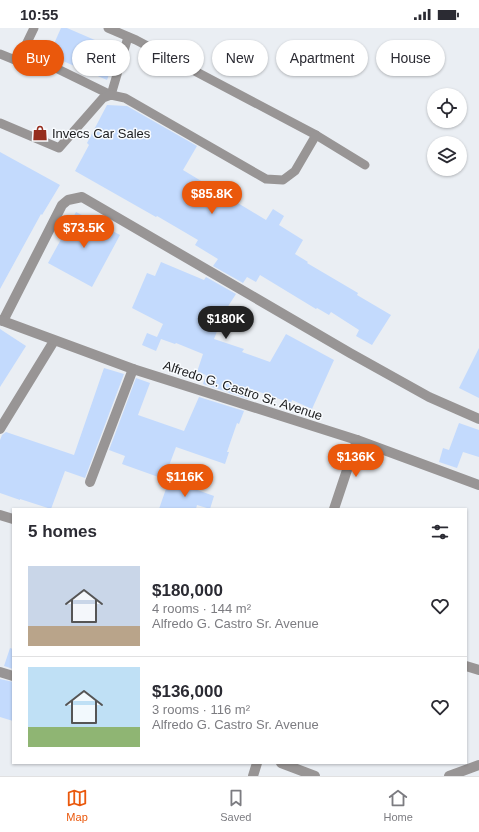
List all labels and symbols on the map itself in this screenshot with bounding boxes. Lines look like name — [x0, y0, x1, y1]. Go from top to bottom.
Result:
shop icon: Invecs Car Sales — [31, 124, 49, 142]
place label: Invecs Car Sales — [52, 126, 151, 141]
pin: $85.8K — [179, 181, 245, 215]
pin: $73.5K — [51, 215, 117, 249]
pin: $180K — [198, 306, 254, 340]
street label: Alfredo G. Castro Sr. Avenue — [161, 358, 324, 423]
pin: $136K — [328, 444, 384, 478]
pin: $116K — [157, 464, 213, 498]

